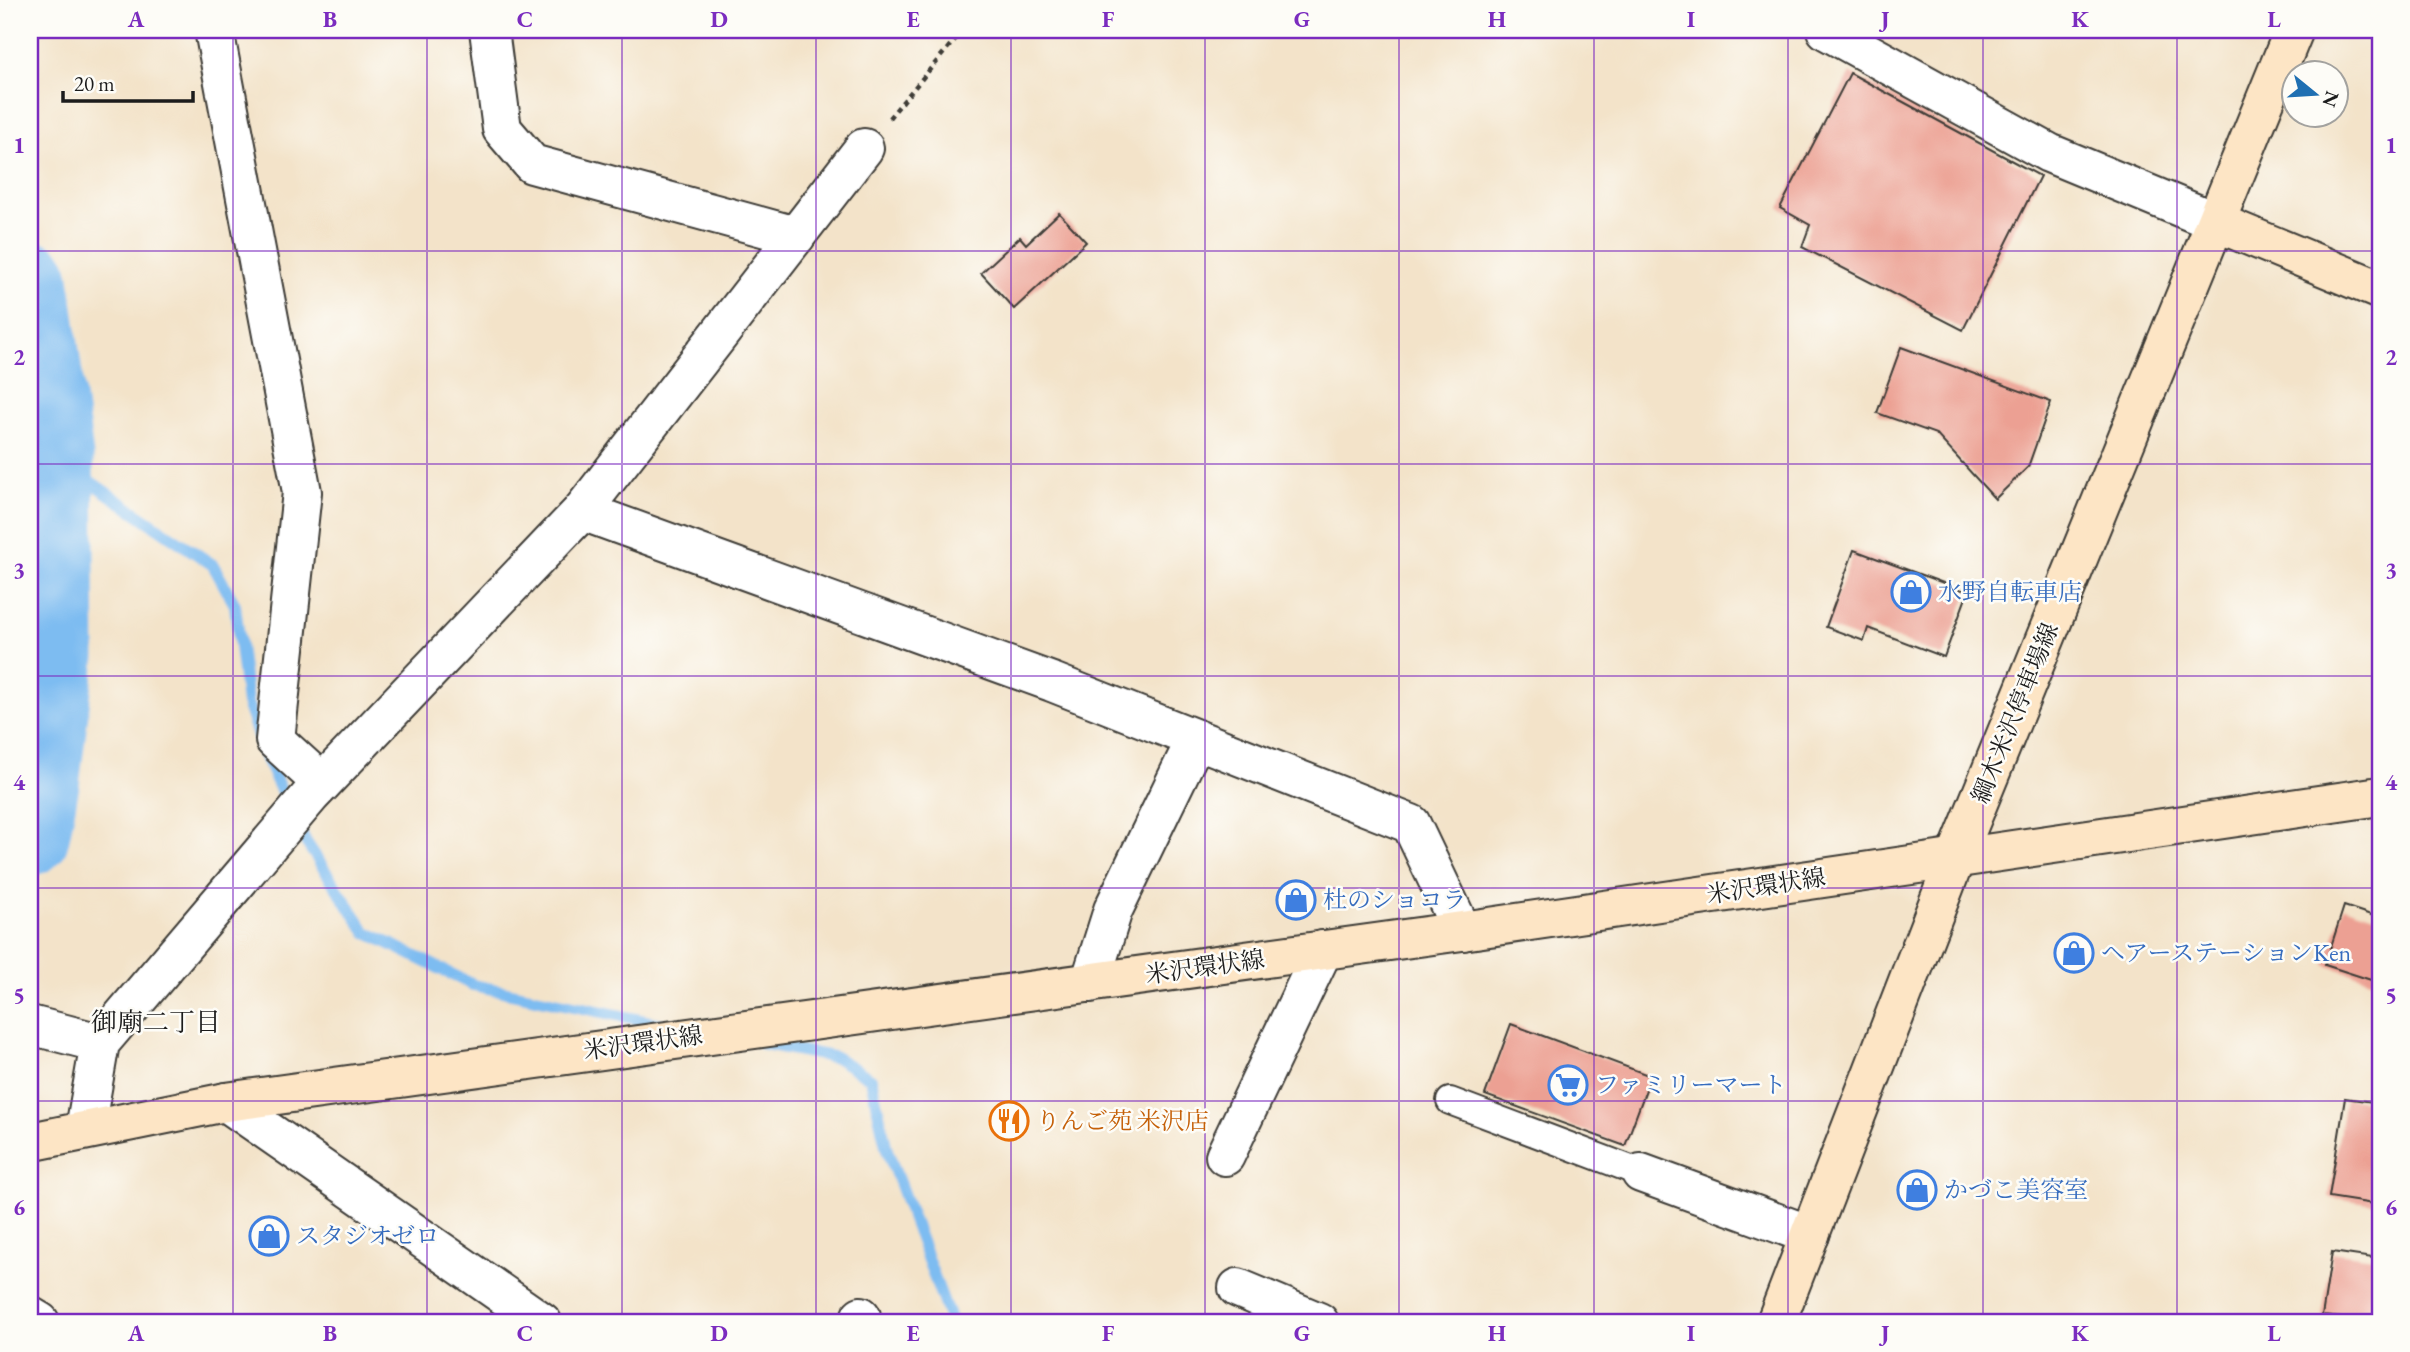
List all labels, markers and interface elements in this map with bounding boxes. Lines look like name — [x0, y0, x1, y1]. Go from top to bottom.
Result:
text: A — [127, 4, 145, 34]
text: B — [323, 4, 337, 34]
text: C — [517, 4, 533, 34]
text: D — [710, 4, 728, 34]
text: E — [906, 4, 920, 34]
text: F — [1102, 4, 1115, 34]
text: G — [1294, 4, 1310, 34]
text: H — [1488, 4, 1506, 34]
text: I — [1687, 4, 1695, 34]
text: J — [1879, 4, 1890, 34]
text: K — [2071, 4, 2089, 34]
text: L — [2267, 4, 2281, 34]
scale bar — [63, 60, 192, 104]
north arrow — [2280, 60, 2350, 130]
text: 20 m — [74, 70, 115, 97]
text: N — [2316, 88, 2345, 111]
text: 1 — [13, 130, 25, 160]
text: 1 — [2385, 130, 2397, 160]
text: 2 — [13, 342, 25, 372]
text: 2 — [2385, 342, 2397, 372]
text: 3 — [13, 555, 25, 585]
text: 3 — [2385, 555, 2397, 585]
shop icon: 水野自転車店 — [1890, 571, 1932, 613]
place label: 水野自転車店 — [1938, 576, 2082, 607]
street label: 綱木米沢停車場線 — [1964, 618, 2065, 808]
text: 4 — [13, 767, 26, 797]
text: 4 — [2385, 767, 2398, 797]
street label: 米沢環状線 — [1704, 861, 1828, 910]
shop icon: 杜のショコラ — [1275, 879, 1317, 921]
place label: 杜のショコラ — [1323, 884, 1467, 915]
shop icon: ヘアーステーションKen — [2053, 932, 2095, 974]
place label: ヘアーステーションKen — [2101, 937, 2352, 968]
street label: 米沢環状線 — [1143, 943, 1267, 990]
text: 5 — [13, 980, 25, 1010]
text: 5 — [2385, 980, 2397, 1010]
district label: 御廟二丁目 — [91, 1005, 221, 1039]
street label: 米沢環状線 — [581, 1019, 705, 1066]
supermarket icon: ファミリーマート — [1547, 1064, 1589, 1106]
place label: ファミリーマート — [1595, 1069, 1787, 1100]
restaurant icon: りんご苑 米沢店 — [988, 1100, 1030, 1142]
place label: りんご苑 米沢店 — [1036, 1105, 1209, 1136]
shop icon: かづこ美容室 — [1896, 1169, 1938, 1211]
place label: かづこ美容室 — [1944, 1174, 2088, 1205]
text: 6 — [13, 1192, 25, 1222]
text: 6 — [2385, 1192, 2397, 1222]
shop icon: スタジオゼロ — [248, 1215, 290, 1257]
place label: スタジオゼロ — [296, 1220, 439, 1251]
text: A — [127, 1318, 145, 1348]
text: B — [323, 1318, 337, 1348]
text: C — [517, 1318, 533, 1348]
text: D — [710, 1318, 728, 1348]
text: E — [906, 1318, 920, 1348]
text: F — [1102, 1318, 1115, 1348]
text: G — [1294, 1318, 1310, 1348]
text: H — [1488, 1318, 1506, 1348]
text: I — [1687, 1318, 1695, 1348]
text: J — [1879, 1318, 1890, 1348]
text: K — [2071, 1318, 2089, 1348]
text: L — [2267, 1318, 2281, 1348]

